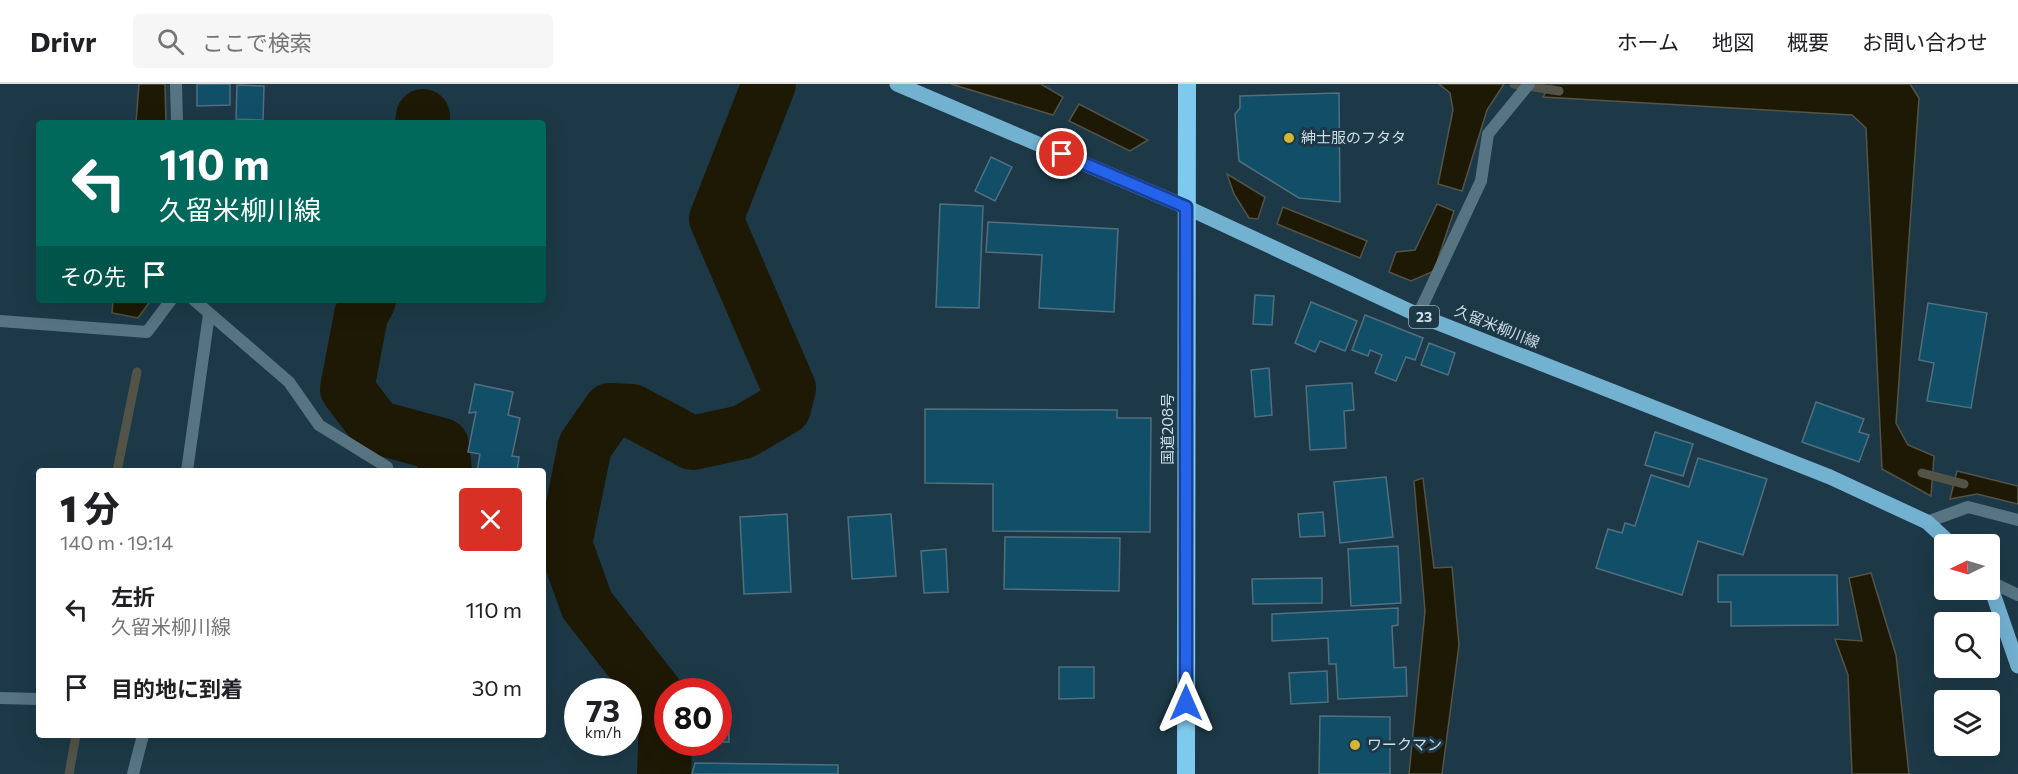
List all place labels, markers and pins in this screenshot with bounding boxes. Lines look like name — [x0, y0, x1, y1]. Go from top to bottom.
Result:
pin — [1036, 128, 1087, 179]
place label: 紳士服のフタタ — [1301, 128, 1406, 146]
marker: 紳士服のフタタ — [1282, 131, 1296, 145]
place label: ワークマン — [1367, 735, 1442, 753]
marker: ワークマン — [1348, 738, 1362, 752]

